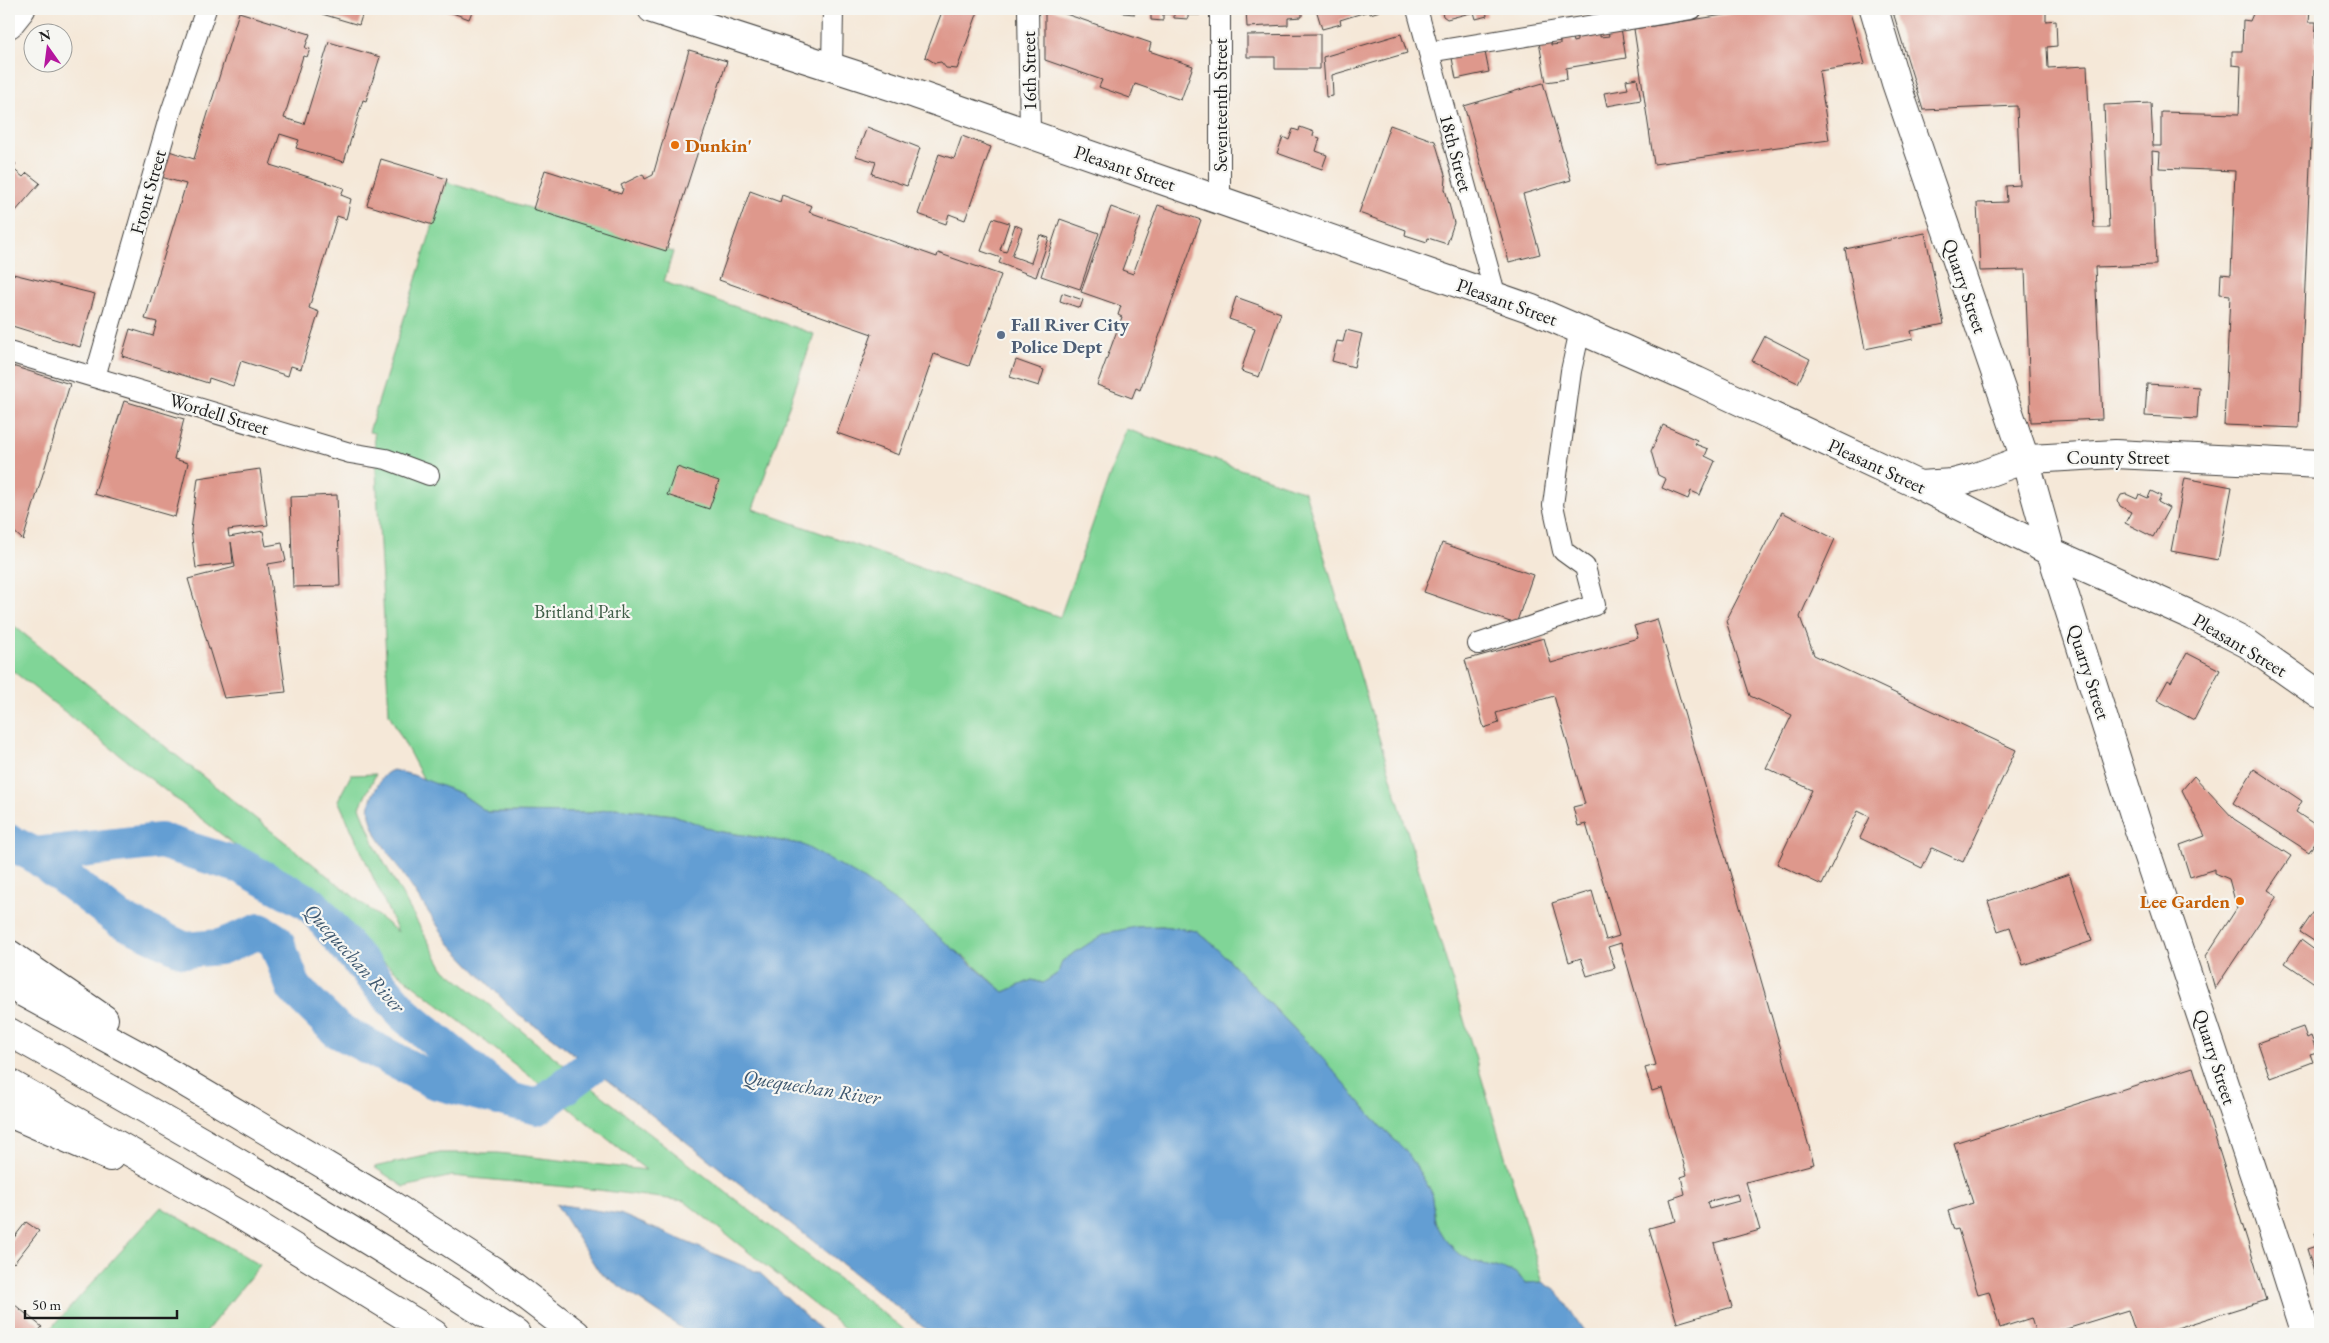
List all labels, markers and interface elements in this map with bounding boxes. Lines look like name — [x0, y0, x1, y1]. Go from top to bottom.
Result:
north arrow — [22, 22, 72, 72]
text: N — [37, 25, 53, 45]
street label: 16th Street — [1016, 31, 1042, 111]
street label: Seventeenth Street — [1208, 38, 1233, 172]
street label: 18th Street — [1434, 111, 1478, 195]
place label: Dunkin' — [685, 133, 752, 158]
marker: Dunkin' — [669, 139, 681, 151]
street label: Pleasant Street — [1071, 139, 1179, 197]
street label: Front Street — [124, 147, 172, 237]
street label: Quarry Street — [1937, 235, 1993, 337]
street label: Pleasant Street — [1453, 272, 1561, 332]
place label: Fall River City Police Dept — [1011, 312, 1130, 359]
marker: Fall River City Police Dept — [995, 329, 1007, 341]
street label: Wordell Street — [166, 387, 272, 441]
street label: Pleasant Street — [1824, 432, 1930, 500]
street label: County Street — [2067, 445, 2169, 470]
park label: Britland Park — [534, 599, 631, 624]
street label: Pleasant Street — [2188, 607, 2292, 683]
street label: Quarry Street — [2062, 621, 2116, 723]
place label: Lee Garden — [2140, 889, 2230, 914]
marker: Lee Garden — [2234, 895, 2246, 907]
water label: Quequechan River — [298, 898, 412, 1020]
street label: Quarry Street — [2188, 1006, 2242, 1108]
water label: Quequechan River — [741, 1063, 884, 1112]
scale bar — [25, 1288, 178, 1320]
text: 50 m — [32, 1295, 61, 1314]

